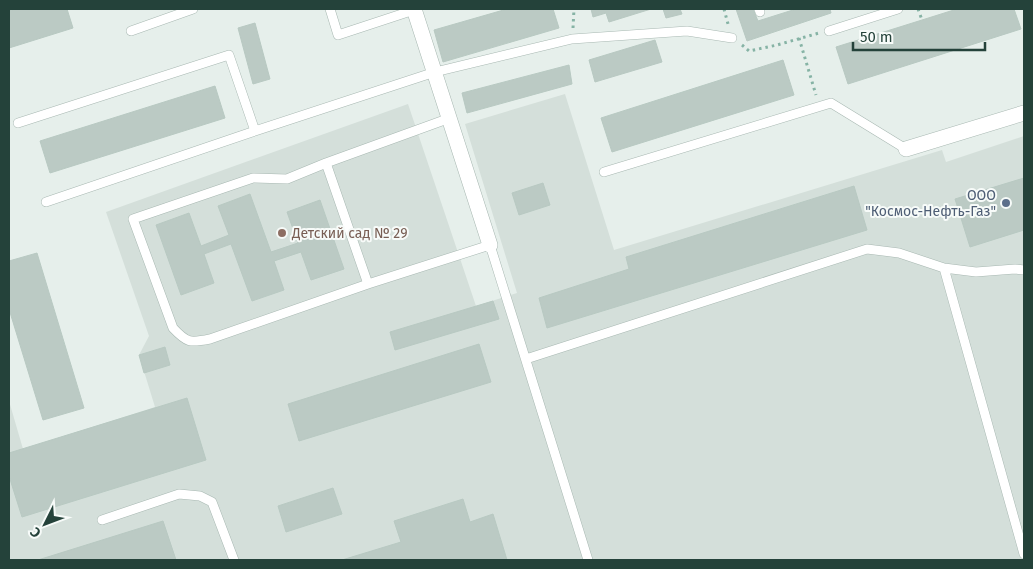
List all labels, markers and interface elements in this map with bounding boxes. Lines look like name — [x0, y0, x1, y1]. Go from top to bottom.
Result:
scale bar — [853, 20, 986, 52]
text: 50 m — [860, 28, 893, 46]
place label: ООО "Космос-Нефть-Газ" — [865, 187, 996, 220]
marker: ООО "Космос-Нефть-Газ" — [1000, 197, 1012, 209]
place label: Детский сад № 29 — [291, 225, 408, 242]
marker: Детский сад № 29 — [276, 227, 288, 239]
north arrow — [20, 499, 70, 549]
text: С — [27, 524, 45, 541]

